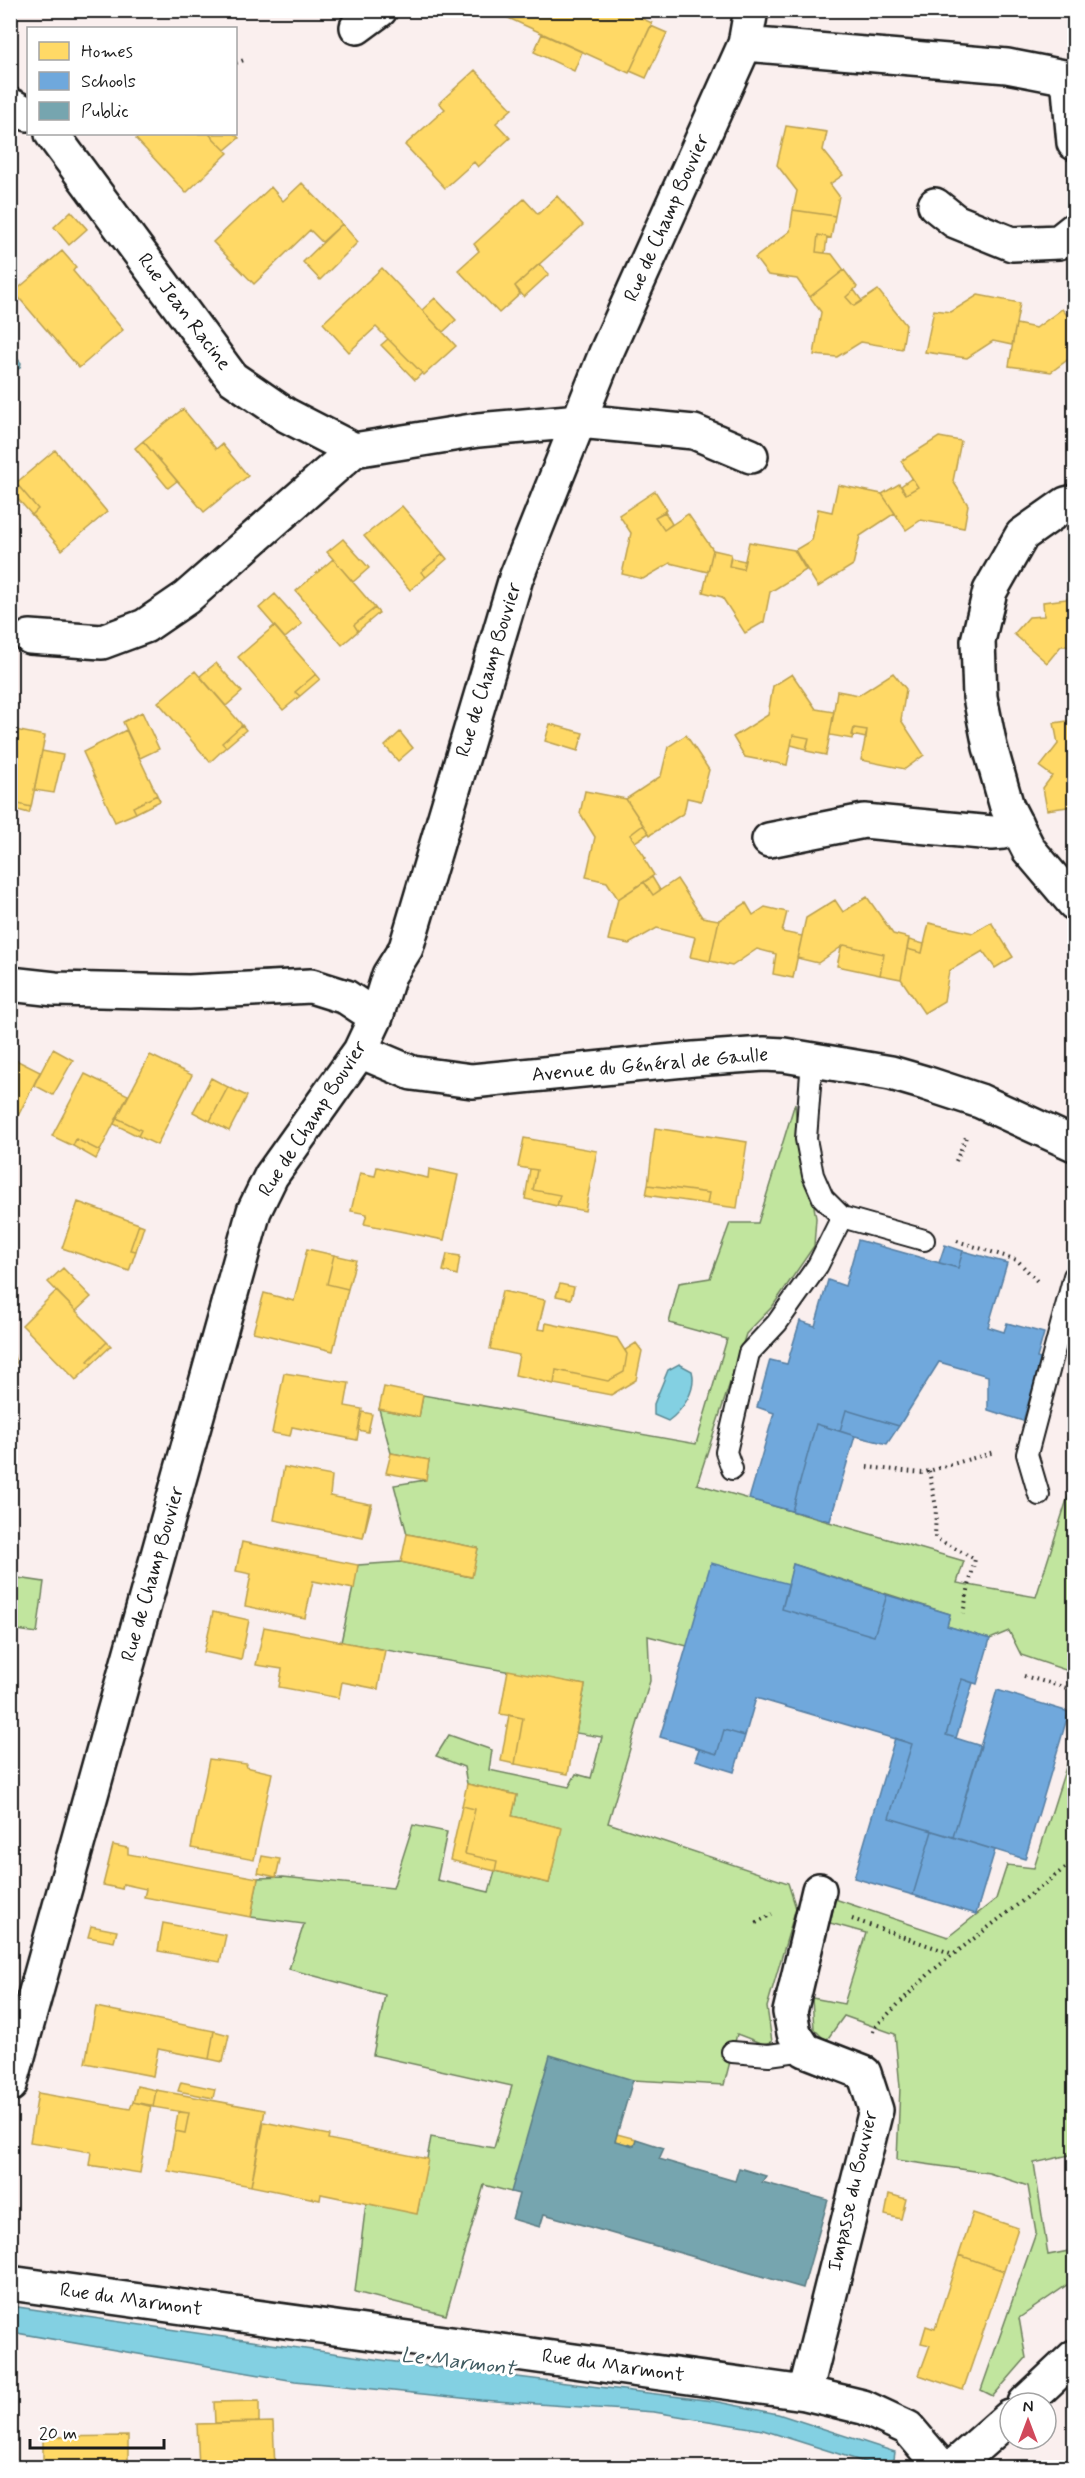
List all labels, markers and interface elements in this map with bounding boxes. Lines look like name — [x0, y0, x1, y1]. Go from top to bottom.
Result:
legend — [27, 27, 237, 135]
text: Homes — [81, 40, 133, 64]
text: Schools — [81, 70, 136, 94]
text: Public — [81, 100, 129, 124]
street label: Rue de Champ Bouvier — [618, 129, 716, 306]
street label: Rue Jean Racine — [131, 248, 237, 376]
street label: Rue de Champ Bouvier — [450, 579, 529, 760]
street label: Rue de Champ Bouvier — [252, 1035, 374, 1202]
street label: Avenue du Général de Gaulle — [531, 1041, 769, 1089]
street label: Rue de Champ Bouvier — [115, 1483, 191, 1665]
street label: Impasse du Bouvier — [821, 2108, 885, 2274]
street label: Rue du Marmont — [58, 2277, 204, 2323]
water label: Le Marmont — [399, 2341, 519, 2383]
street label: Rue du Marmont — [540, 2343, 686, 2389]
north arrow — [998, 2391, 1058, 2451]
text: N — [1023, 2397, 1033, 2418]
scale bar — [30, 2412, 164, 2450]
text: 20 m — [39, 2422, 77, 2446]

